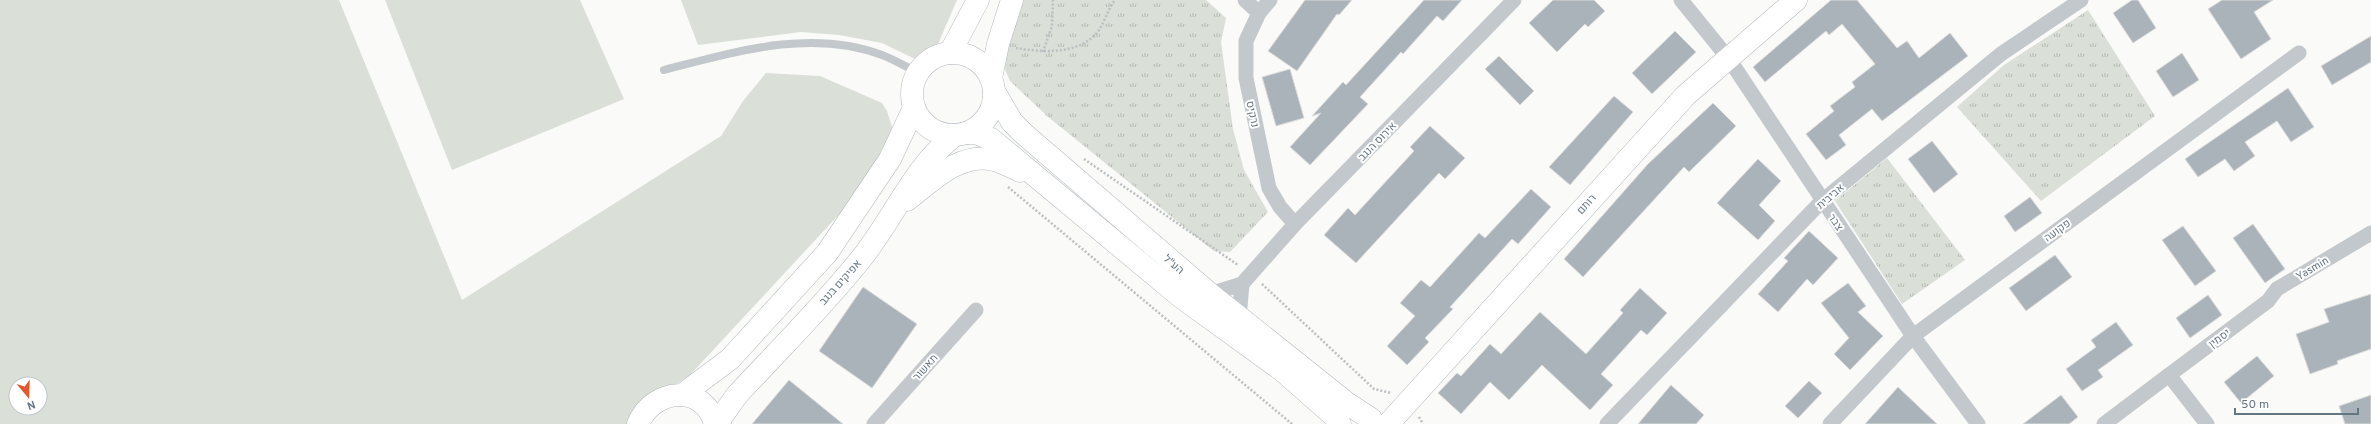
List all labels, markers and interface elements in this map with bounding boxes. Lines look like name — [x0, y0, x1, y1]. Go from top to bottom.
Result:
street label: נרקיס — [1242, 100, 1262, 129]
street label: אירוס הנגב — [1356, 119, 1400, 164]
street label: אביבית — [1814, 181, 1847, 213]
street label: רותם — [1574, 192, 1599, 218]
street label: צבר — [1825, 212, 1846, 234]
street label: פקועה — [2041, 216, 2074, 245]
street label: הע"ל — [1160, 252, 1187, 278]
street label: Yasmin — [2294, 254, 2331, 284]
street label: אפיקים בנגב — [817, 257, 865, 308]
street label: יסמין — [2206, 326, 2233, 352]
street label: תאשור — [910, 351, 942, 384]
north arrow — [8, 376, 48, 416]
scale bar — [2235, 390, 2358, 416]
text: N — [25, 397, 37, 412]
text: 50 m — [2241, 397, 2269, 413]

